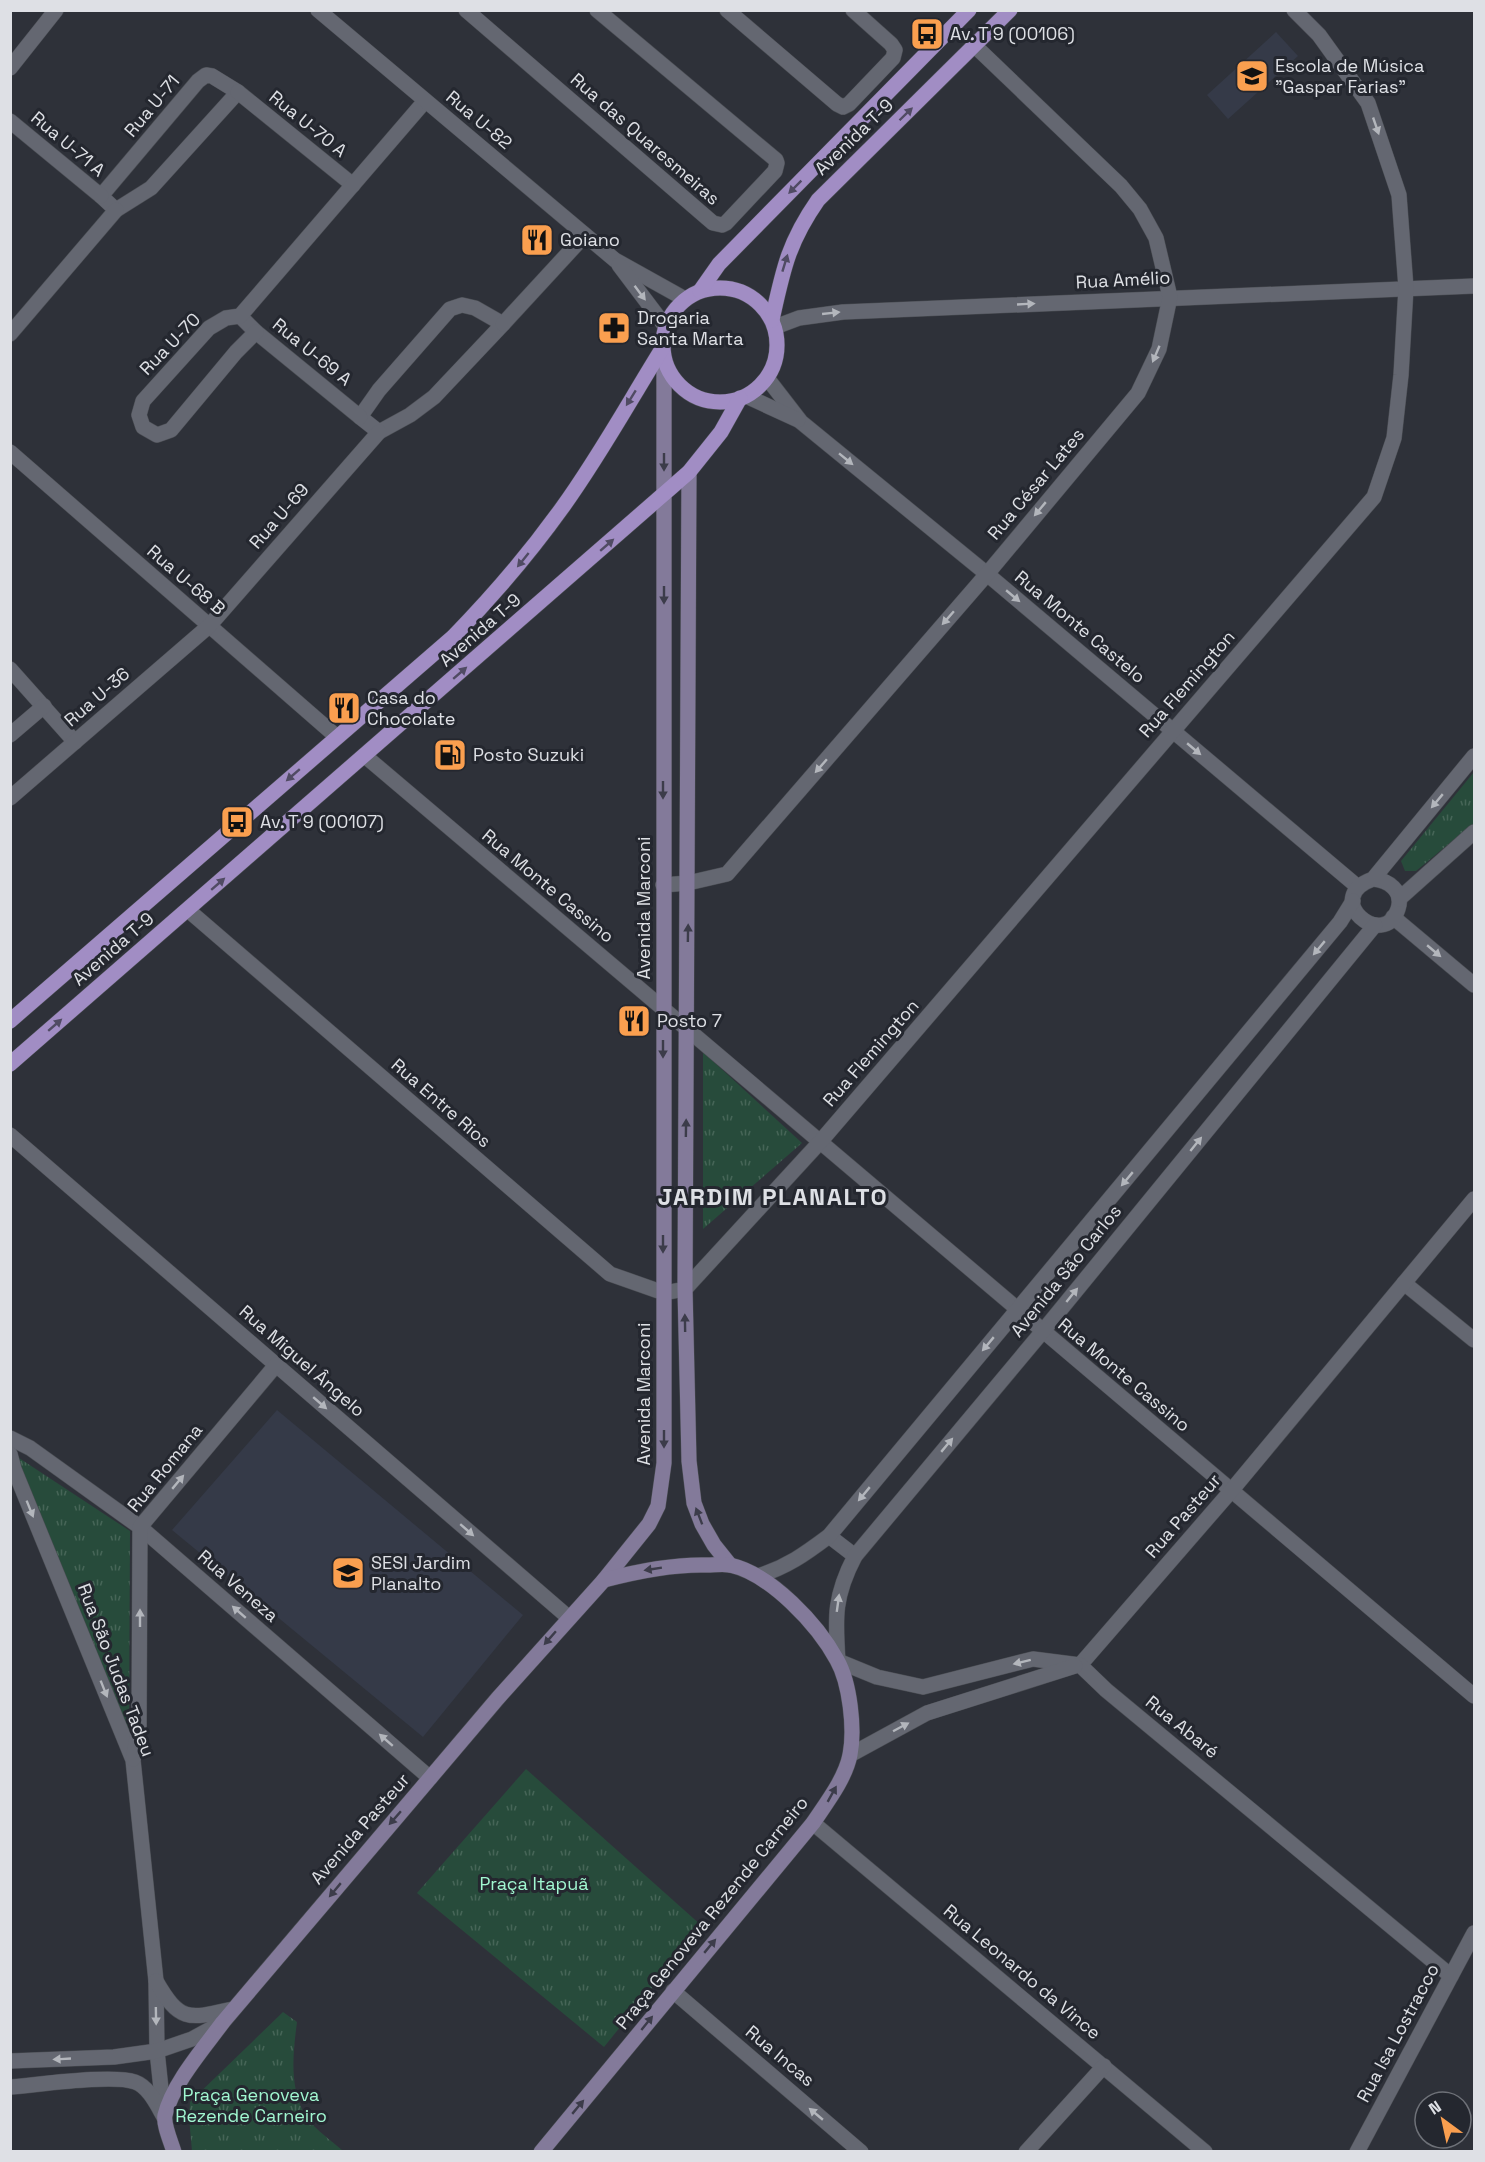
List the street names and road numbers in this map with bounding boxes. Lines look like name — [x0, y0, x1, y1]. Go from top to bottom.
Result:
street label: Rua das Quaresmeiras — [566, 68, 725, 210]
street label: Rua U-71 — [119, 70, 184, 141]
street label: Rua U-70 A — [265, 85, 352, 162]
street label: Rua U-82 — [441, 85, 517, 154]
street label: Avenida T-9 — [809, 93, 898, 180]
street label: Rua U-71 A — [27, 106, 110, 181]
street label: Rua Amélio — [1075, 266, 1171, 293]
street label: Rua U-70 — [134, 308, 205, 380]
street label: Rua U-69 A — [268, 313, 357, 391]
street label: Rua César Lates — [982, 423, 1089, 544]
street label: Rua U-69 — [244, 478, 313, 553]
street label: Rua U-68 B — [142, 539, 230, 620]
street label: Rua Monte Castelo — [1010, 565, 1150, 688]
street label: Avenida T-9 — [434, 588, 525, 671]
street label: Rua Flemington — [1134, 625, 1239, 742]
street label: Rua U-36 — [59, 662, 134, 731]
street label: Rua Monte Cassino — [478, 824, 619, 948]
street label: Avenida Marconi — [632, 837, 655, 979]
street label: Avenida T-9 — [67, 907, 158, 990]
street label: Rua Flemington — [818, 994, 923, 1111]
street label: Rua Entre Rios — [387, 1053, 496, 1152]
street label: Avenida São Carlos — [1005, 1200, 1126, 1342]
street label: Rua Miguel Ângelo — [235, 1300, 370, 1422]
street label: Rua Monte Cassino — [1054, 1313, 1195, 1437]
street label: Avenida Marconi — [632, 1323, 655, 1465]
street label: Rua Romana — [122, 1419, 207, 1517]
street label: Rua Pasteur — [1140, 1469, 1226, 1562]
street label: Rua Veneza — [193, 1544, 283, 1627]
street label: Rua São Judas Tadeu — [73, 1580, 160, 1760]
street label: Rua Abaré — [1141, 1690, 1224, 1763]
street label: Avenida Pasteur — [305, 1768, 414, 1889]
street label: Praça Genoveva Rezende Carneiro — [610, 1792, 813, 2034]
street label: Rua Leonardo da Vince — [939, 1899, 1106, 2044]
street label: Rua Isa Lostracco — [1351, 1959, 1444, 2106]
street label: Rua Incas — [741, 2020, 820, 2091]

